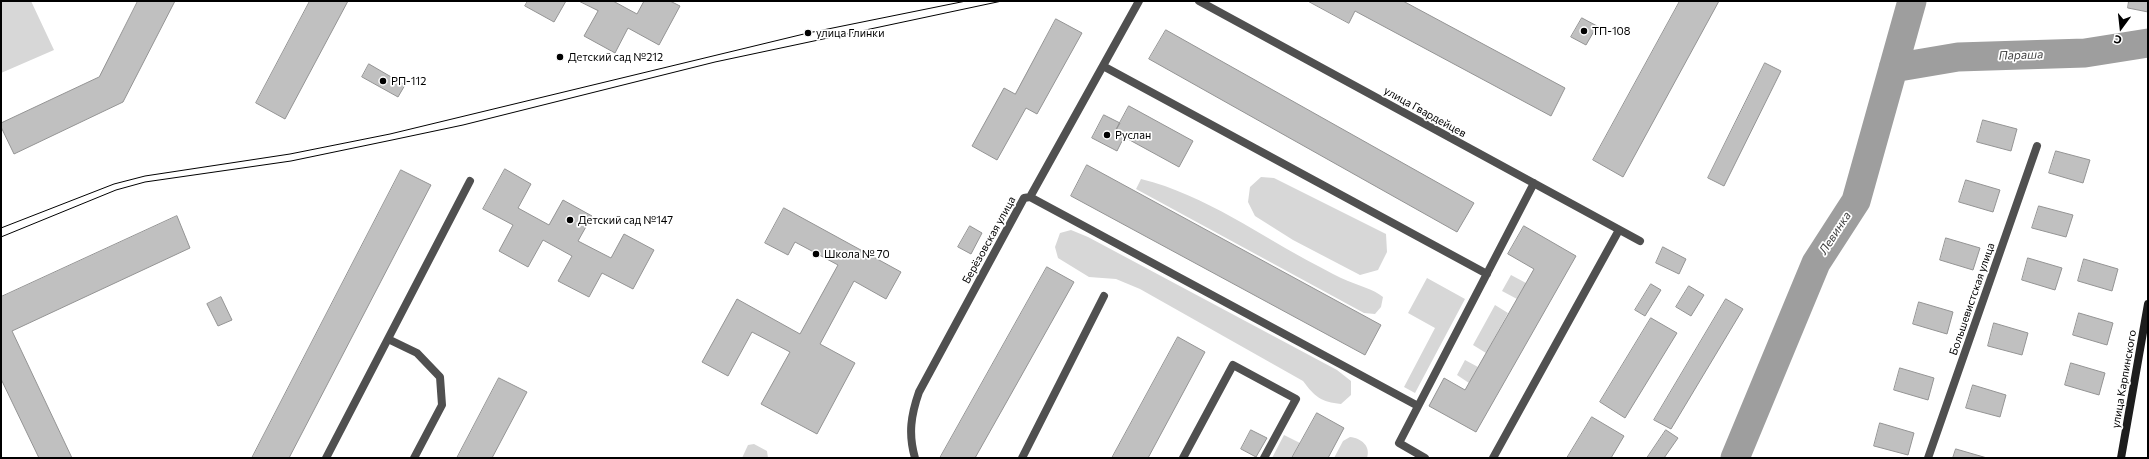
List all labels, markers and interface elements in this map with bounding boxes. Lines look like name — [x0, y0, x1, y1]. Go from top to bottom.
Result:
north arrow — [2101, 8, 2141, 48]
place label: ТП-108 — [1592, 24, 1630, 38]
place label: улица Глинки — [816, 26, 884, 40]
marker: ТП-108 — [1579, 26, 1589, 36]
marker: улица Глинки — [803, 28, 813, 38]
text: С — [2112, 33, 2123, 47]
water label: Параша — [1998, 47, 2044, 63]
place label: Детский сад №212 — [568, 50, 663, 64]
marker: Детский сад №212 — [555, 52, 565, 62]
place label: РП-112 — [391, 74, 426, 88]
marker: РП-112 — [378, 76, 388, 86]
street label: улица Гвардейцев — [1382, 84, 1468, 140]
place label: Руслан — [1115, 128, 1151, 142]
marker: Руслан — [1102, 130, 1112, 140]
street label: Берёзовская улица — [960, 194, 1018, 286]
water label: Левинка — [1816, 209, 1854, 257]
place label: Детский сад №147 — [578, 213, 673, 227]
marker: Детский сад №147 — [565, 215, 575, 225]
street label: Большевистская улица — [1947, 241, 1997, 357]
place label: Школа № 70 — [824, 247, 890, 261]
marker: Школа № 70 — [811, 249, 821, 259]
street label: улица Карпинского — [2109, 329, 2139, 429]

